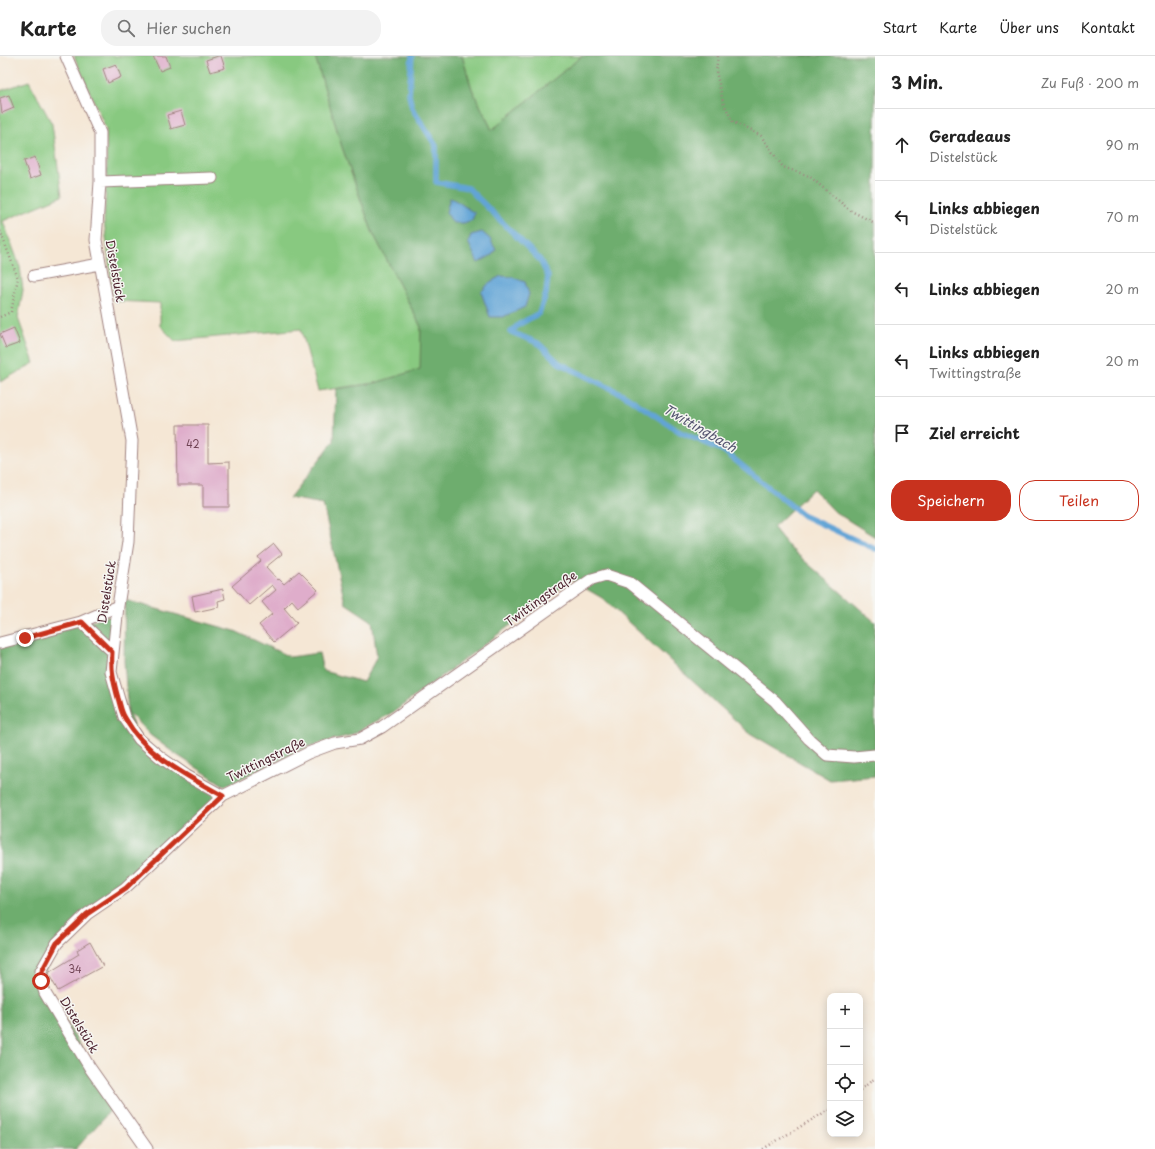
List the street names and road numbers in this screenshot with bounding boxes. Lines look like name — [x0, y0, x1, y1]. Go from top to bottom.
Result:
street label: Distelstück — [102, 238, 130, 304]
street label: Distelstück — [92, 559, 120, 625]
street label: Twittingstraße — [501, 566, 580, 631]
street label: Twittingstraße — [223, 732, 308, 786]
street label: Distelstück — [56, 993, 104, 1056]

